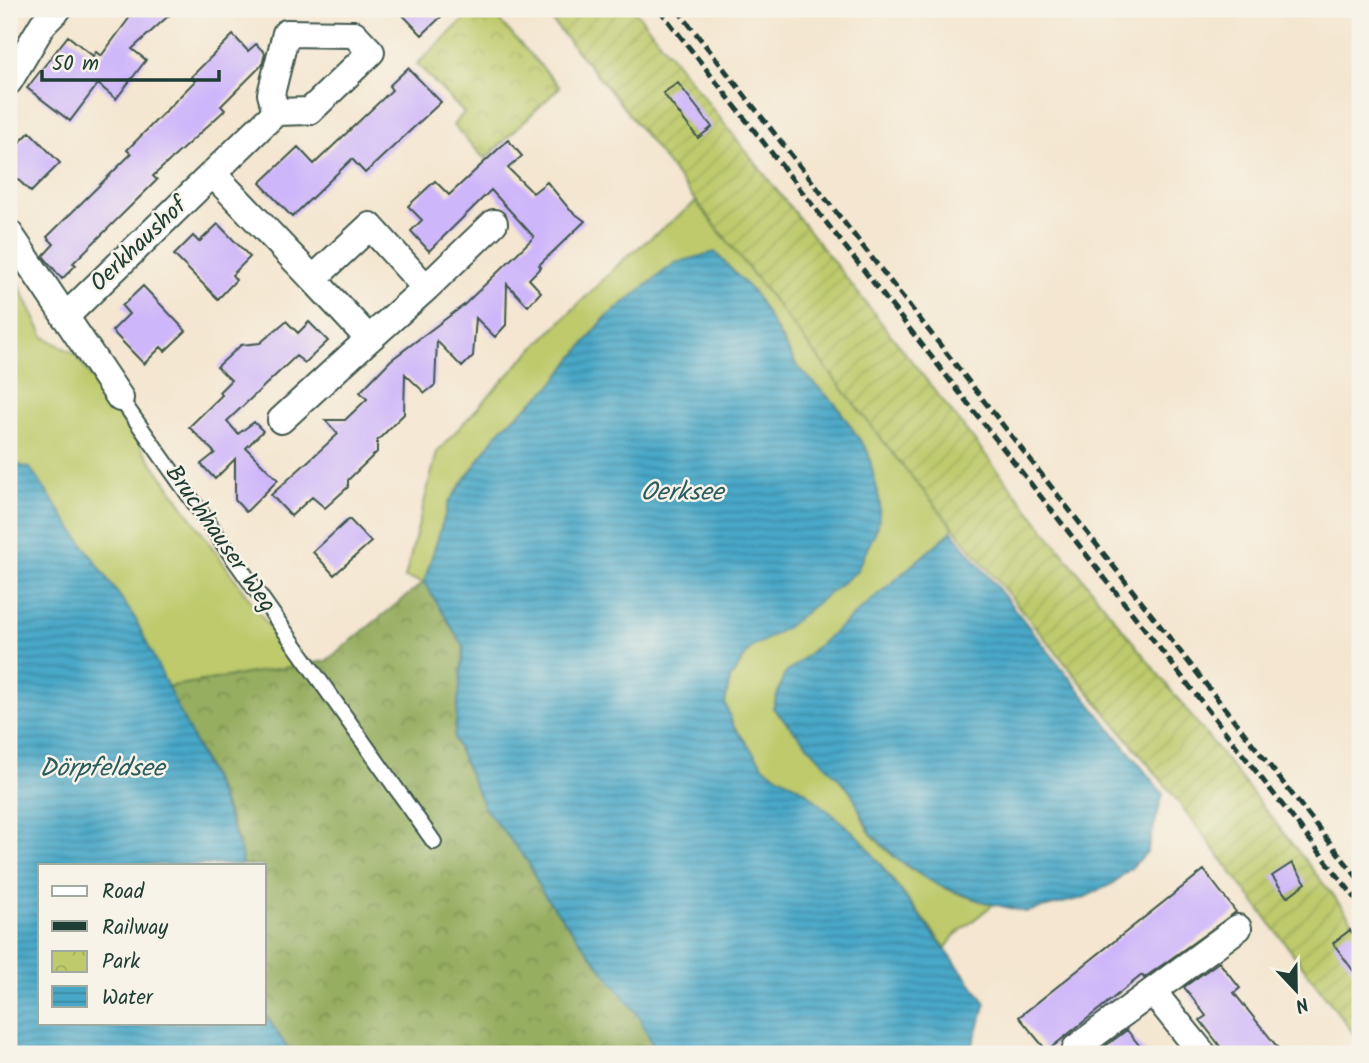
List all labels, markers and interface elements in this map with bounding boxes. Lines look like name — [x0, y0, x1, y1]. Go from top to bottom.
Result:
scale bar — [42, 38, 219, 82]
text: 50 m — [52, 48, 99, 81]
street label: Oerkhaushof — [81, 186, 199, 302]
street label: Bruchhauser Weg — [154, 457, 286, 621]
water label: Oerksee — [641, 472, 726, 514]
water label: Dörpfeldsee — [40, 748, 167, 790]
legend — [38, 864, 266, 1024]
text: Road — [102, 876, 145, 909]
text: Railway — [102, 912, 168, 945]
text: Park — [102, 946, 140, 979]
north arrow — [1260, 954, 1330, 1024]
text: Water — [102, 982, 154, 1015]
text: N — [1290, 988, 1313, 1020]

